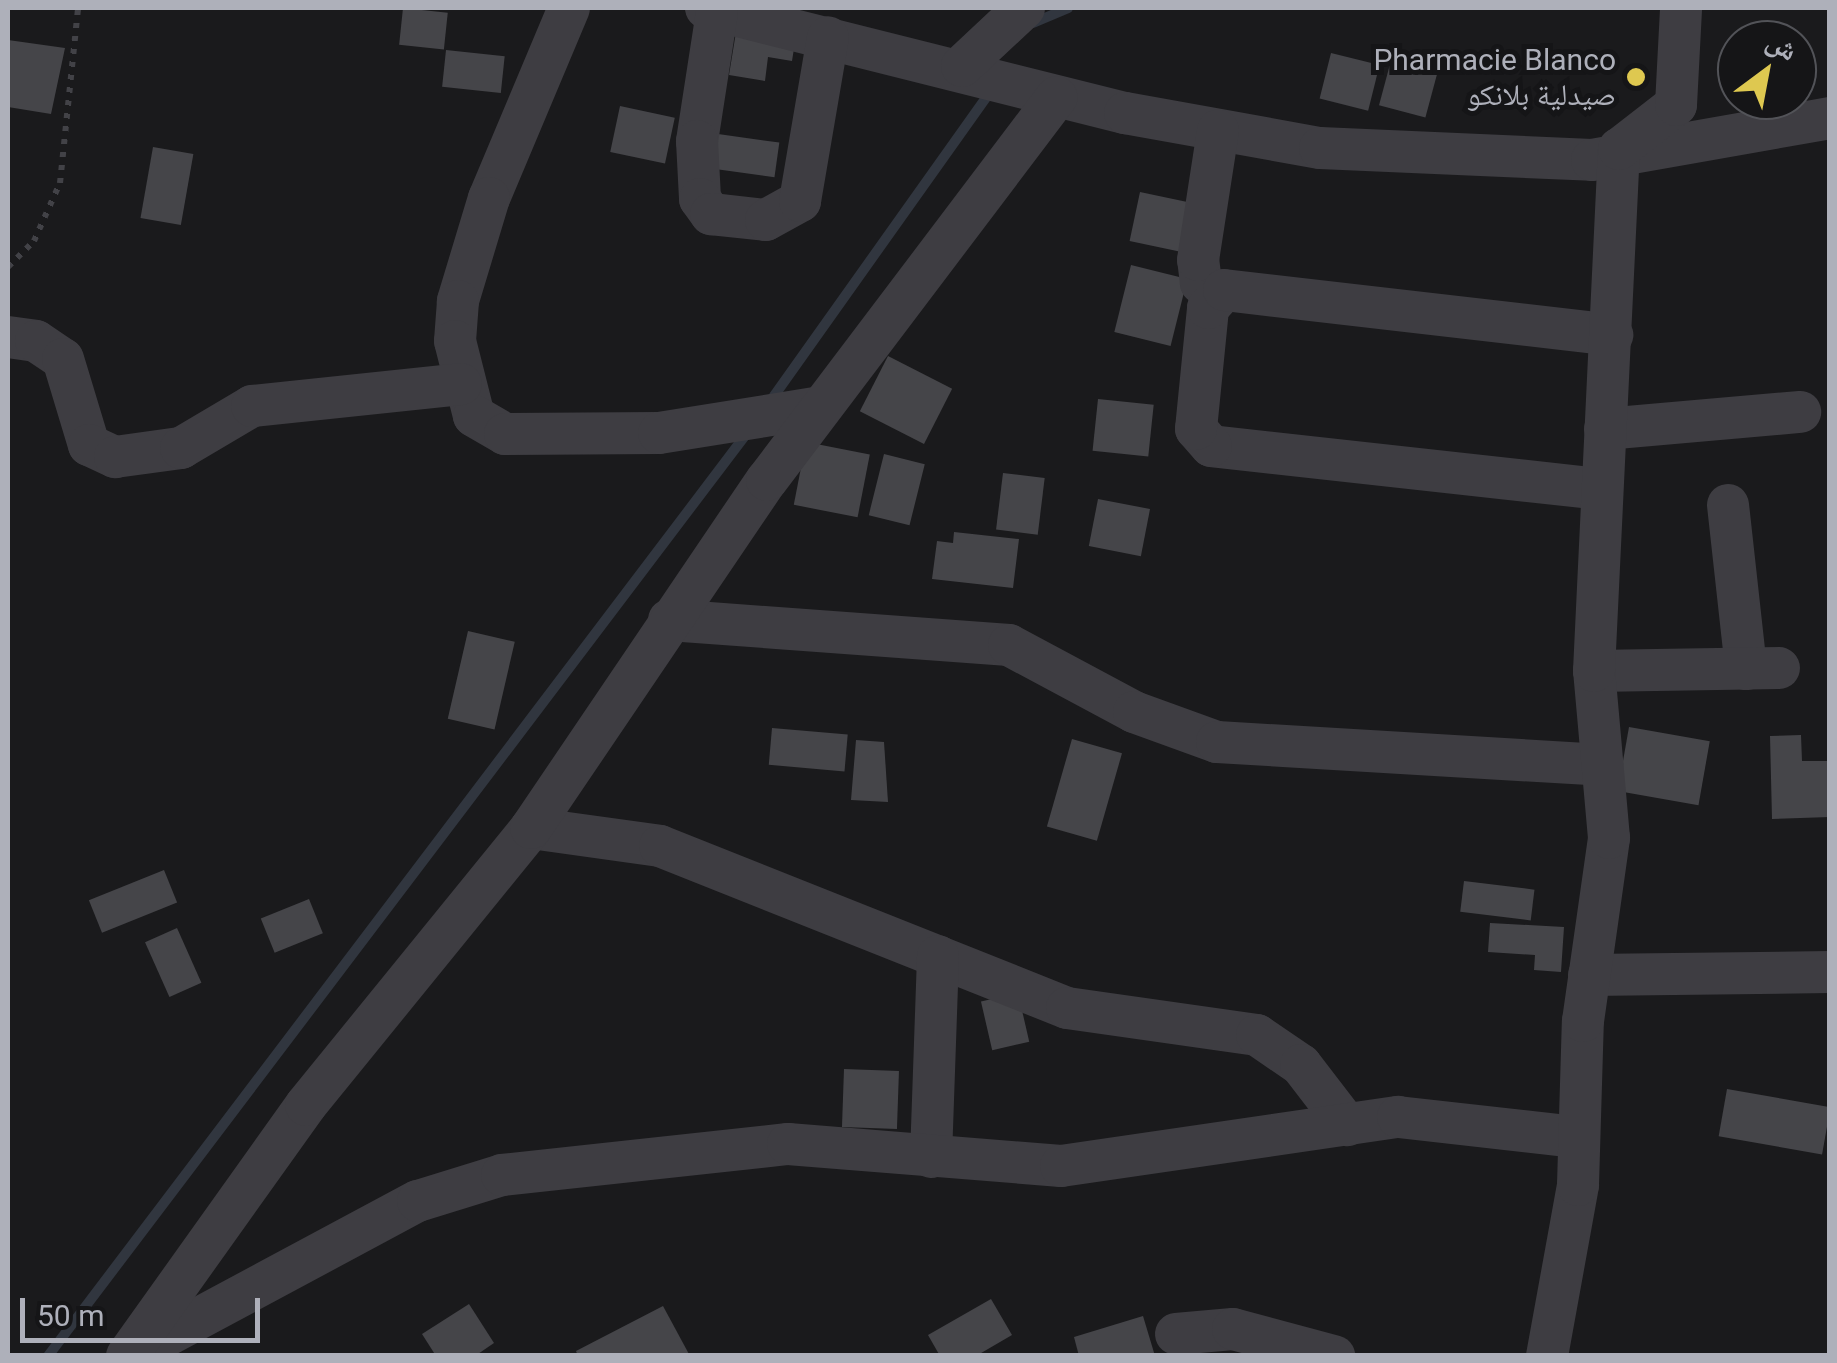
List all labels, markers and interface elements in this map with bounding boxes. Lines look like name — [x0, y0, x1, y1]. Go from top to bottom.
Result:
north arrow — [1717, 20, 1817, 120]
text: ش — [1761, 24, 1803, 68]
place label: Pharmacie Blanco صيدلية بلانكو — [1373, 42, 1616, 112]
marker: Pharmacie Blanco صيدلية بلانكو — [1625, 66, 1647, 88]
scale bar — [25, 1278, 265, 1340]
text: 50 m — [37, 1298, 104, 1333]

